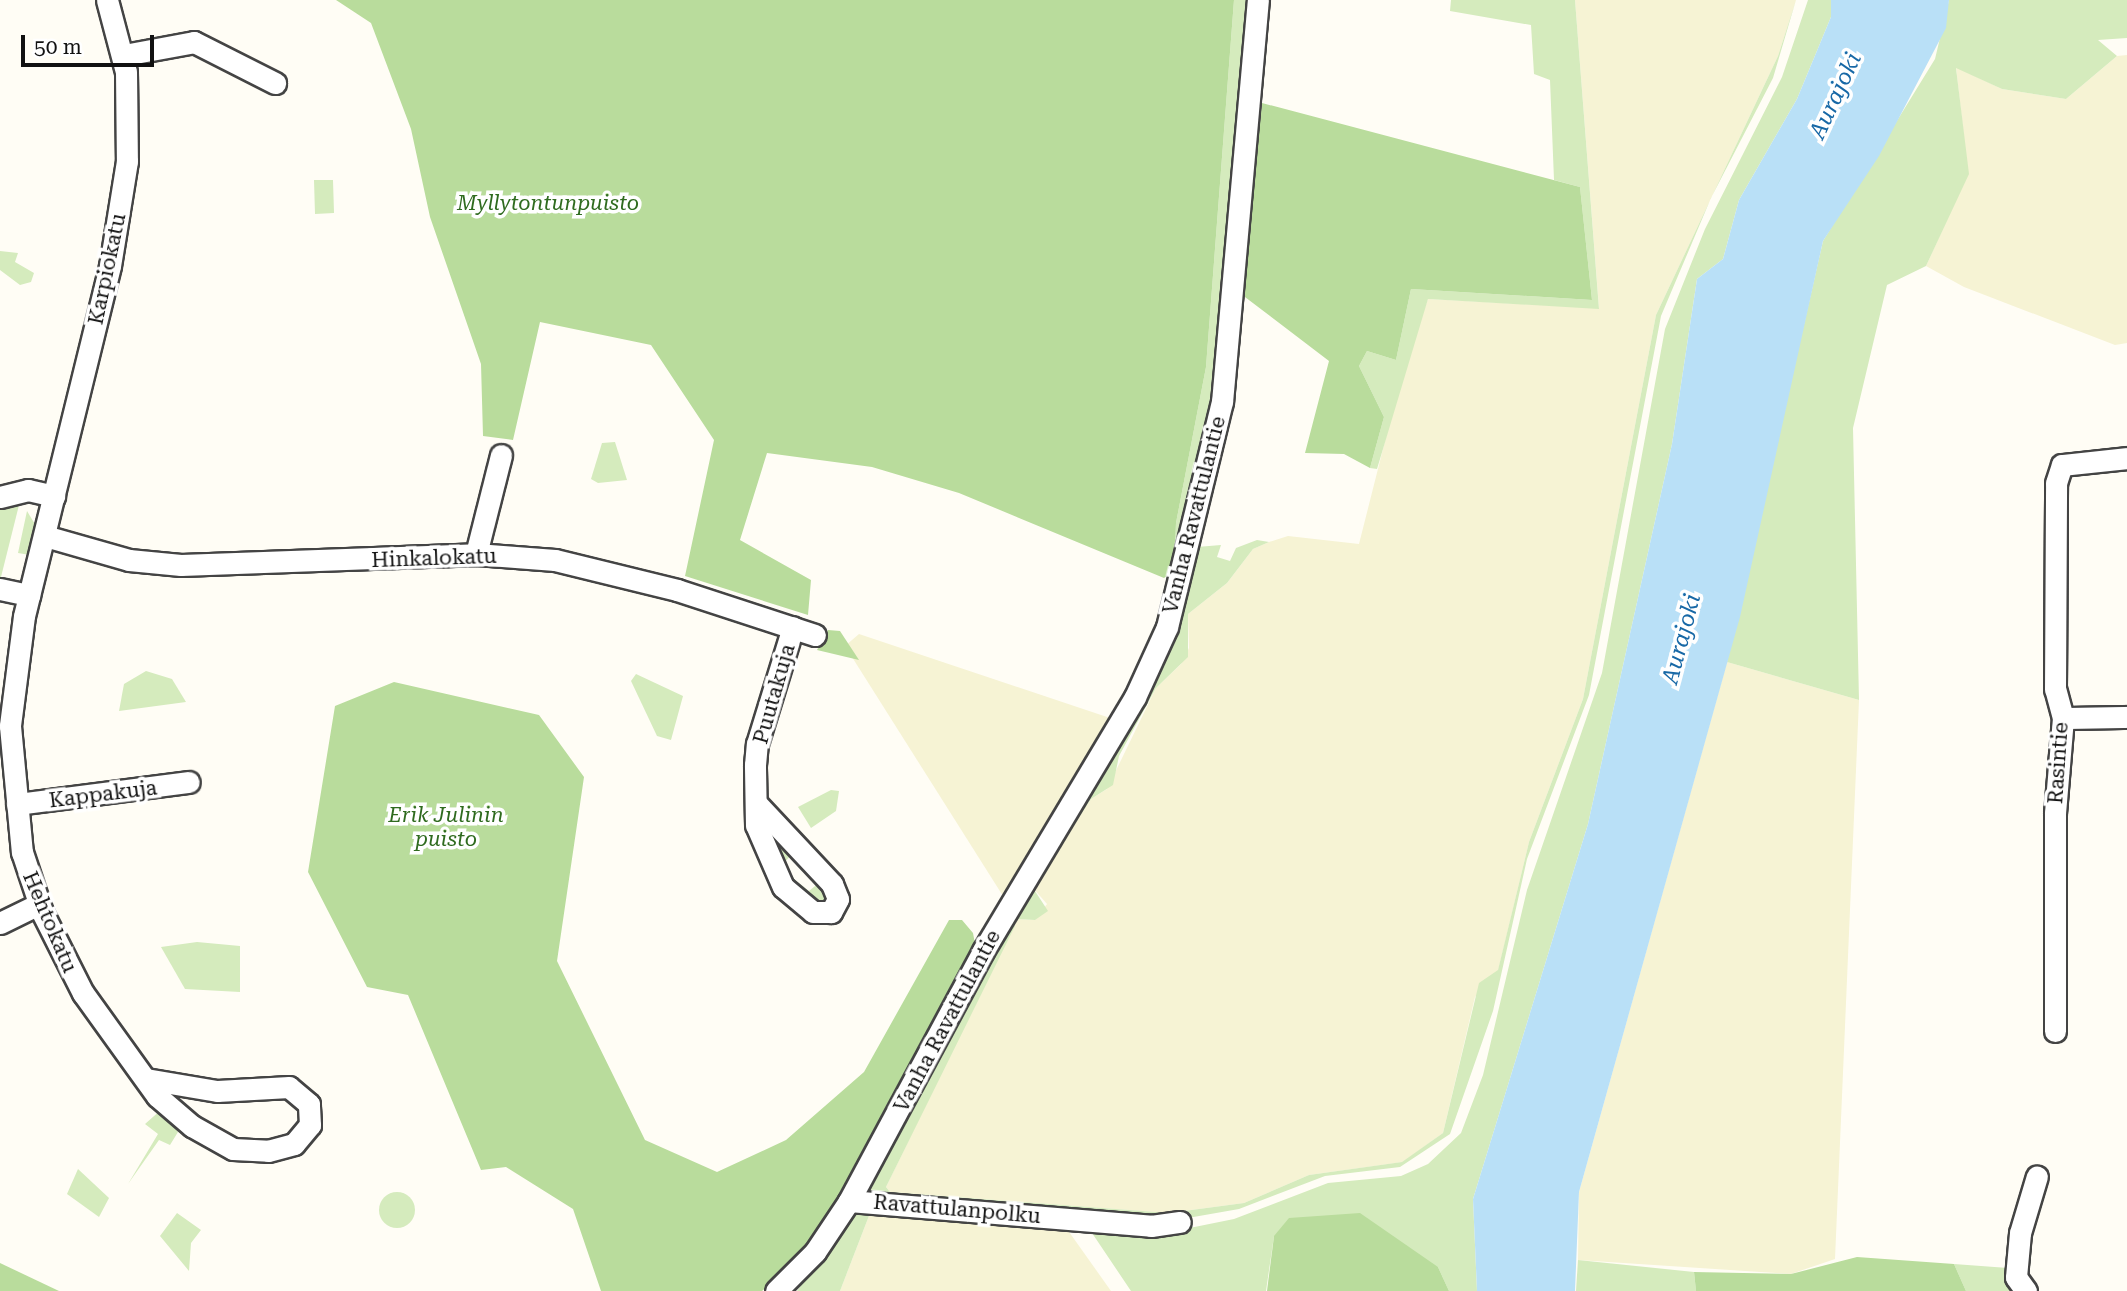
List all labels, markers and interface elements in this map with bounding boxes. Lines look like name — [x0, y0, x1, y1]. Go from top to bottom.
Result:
scale bar — [24, 21, 158, 65]
text: 50 m — [34, 35, 82, 59]
water label: Aurajoki — [1804, 48, 1868, 144]
park label: Myllytontunpuisto — [457, 190, 639, 216]
street label: Karpiokatu — [83, 211, 131, 327]
street label: Vanha Ravattulantie — [1157, 414, 1231, 616]
street label: Hinkalokatu — [371, 543, 497, 573]
water label: Aurajoki — [1657, 591, 1707, 687]
street label: Puutakuja — [748, 641, 800, 747]
street label: Rasintie — [2043, 721, 2073, 805]
street label: Kappakuja — [48, 775, 158, 813]
park label: Erik Julinin puisto — [388, 802, 504, 852]
street label: Hehtokatu — [17, 868, 83, 976]
street label: Vanha Ravattulantie — [888, 926, 1006, 1116]
street label: Ravattulanpolku — [872, 1189, 1042, 1229]

